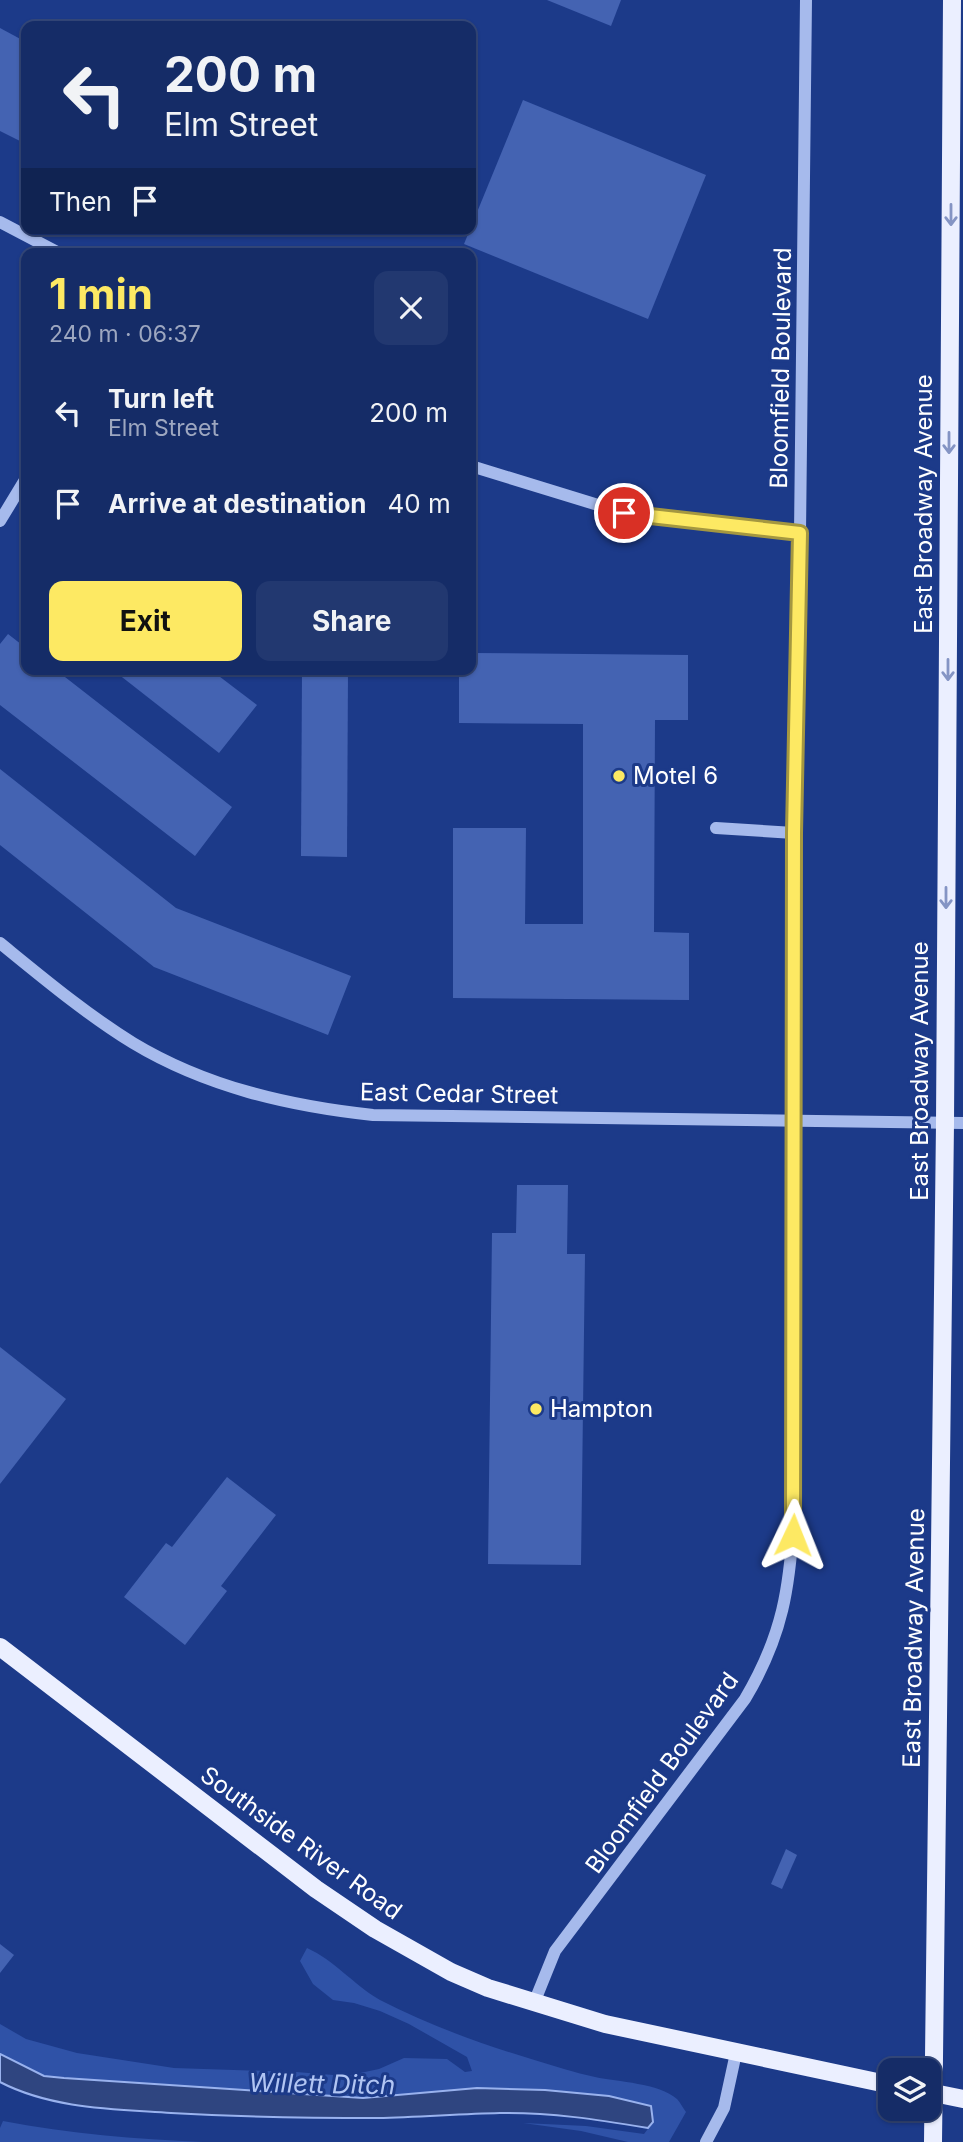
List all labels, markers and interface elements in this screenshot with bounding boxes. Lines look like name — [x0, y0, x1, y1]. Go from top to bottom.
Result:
text: 200 m — [164, 45, 317, 104]
icon: left — [49, 49, 140, 140]
text: Elm Street — [164, 105, 318, 144]
icon: arrive — [126, 182, 164, 220]
text: Then — [49, 186, 112, 217]
one-way arrow — [944, 203, 957, 226]
street label: Bloomfield Boulevard — [764, 247, 797, 489]
text: 1 min — [49, 268, 153, 319]
button: close — [374, 271, 448, 345]
text: 240 m · 06:37 — [49, 320, 201, 348]
street label: East Broadway Avenue — [909, 374, 938, 634]
text: Turn left — [108, 383, 214, 414]
icon: left — [49, 394, 87, 432]
text: 200 m — [369, 397, 448, 428]
text: Elm Street — [108, 414, 219, 442]
one-way arrow — [942, 431, 956, 454]
pin — [594, 483, 654, 543]
icon: arrive — [49, 485, 87, 523]
text: Arrive at destination — [108, 488, 367, 519]
text: 40 m — [388, 488, 451, 519]
icon: arrive — [605, 494, 643, 532]
button: Exit — [49, 581, 242, 661]
button: Share — [256, 581, 448, 661]
one-way arrow — [941, 658, 954, 681]
place label: Motel 6 — [633, 761, 718, 790]
marker: Motel 6 — [611, 768, 627, 784]
one-way arrow — [939, 886, 953, 909]
street label: East Broadway Avenue — [905, 941, 934, 1201]
street label: East Cedar Street — [360, 1077, 559, 1110]
place label: Hampton — [550, 1394, 653, 1423]
marker: Hampton — [528, 1401, 544, 1417]
position arrow — [756, 1498, 830, 1572]
street label: East Broadway Avenue — [897, 1508, 930, 1768]
street label: Bloomfield Boulevard — [579, 1667, 744, 1879]
street label: Southside River Road — [195, 1760, 408, 1925]
map controls — [878, 2058, 941, 2121]
button: layers — [878, 2058, 941, 2121]
water label: Willett Ditch — [248, 2067, 396, 2100]

